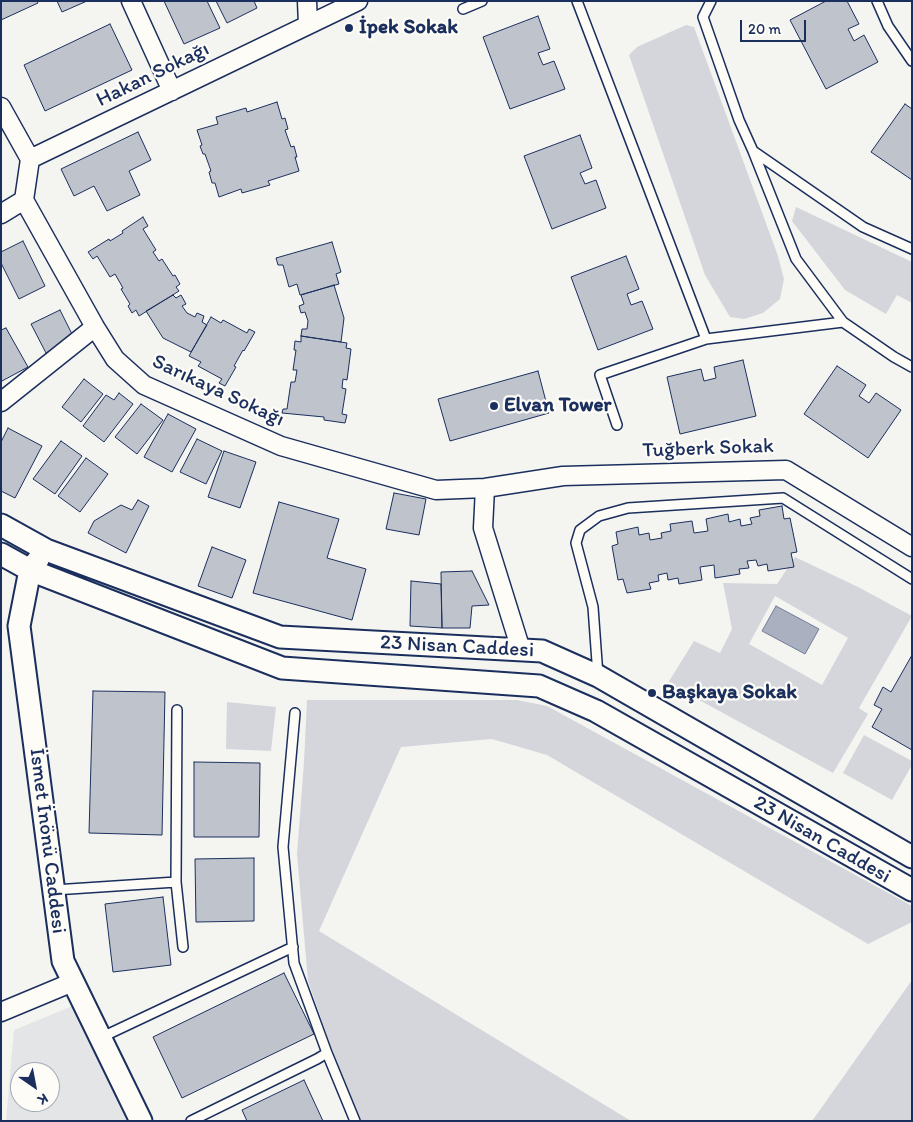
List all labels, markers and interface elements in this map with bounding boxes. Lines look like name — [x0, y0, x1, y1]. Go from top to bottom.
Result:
scale bar — [743, 10, 809, 42]
place label: İpek Sokak — [359, 15, 458, 41]
text: 20 m — [748, 20, 781, 38]
marker: İpek Sokak — [343, 22, 355, 34]
street label: Hakan Sokağı — [92, 37, 214, 113]
street label: Sarıkaya Sokağı — [148, 349, 288, 433]
place label: Elvan Tower — [504, 393, 611, 419]
marker: Elvan Tower — [488, 400, 500, 412]
street label: Tuğberk Sokak — [642, 434, 774, 464]
street label: 23 Nisan Caddesi — [379, 630, 535, 664]
place label: Başkaya Sokak — [662, 680, 797, 706]
marker: Başkaya Sokak — [646, 687, 658, 699]
street label: İsmet İnönü Caddesi — [23, 747, 71, 935]
street label: 23 Nisan Caddesi — [749, 790, 895, 890]
north arrow — [10, 1062, 60, 1112]
text: K — [35, 1090, 51, 1109]

